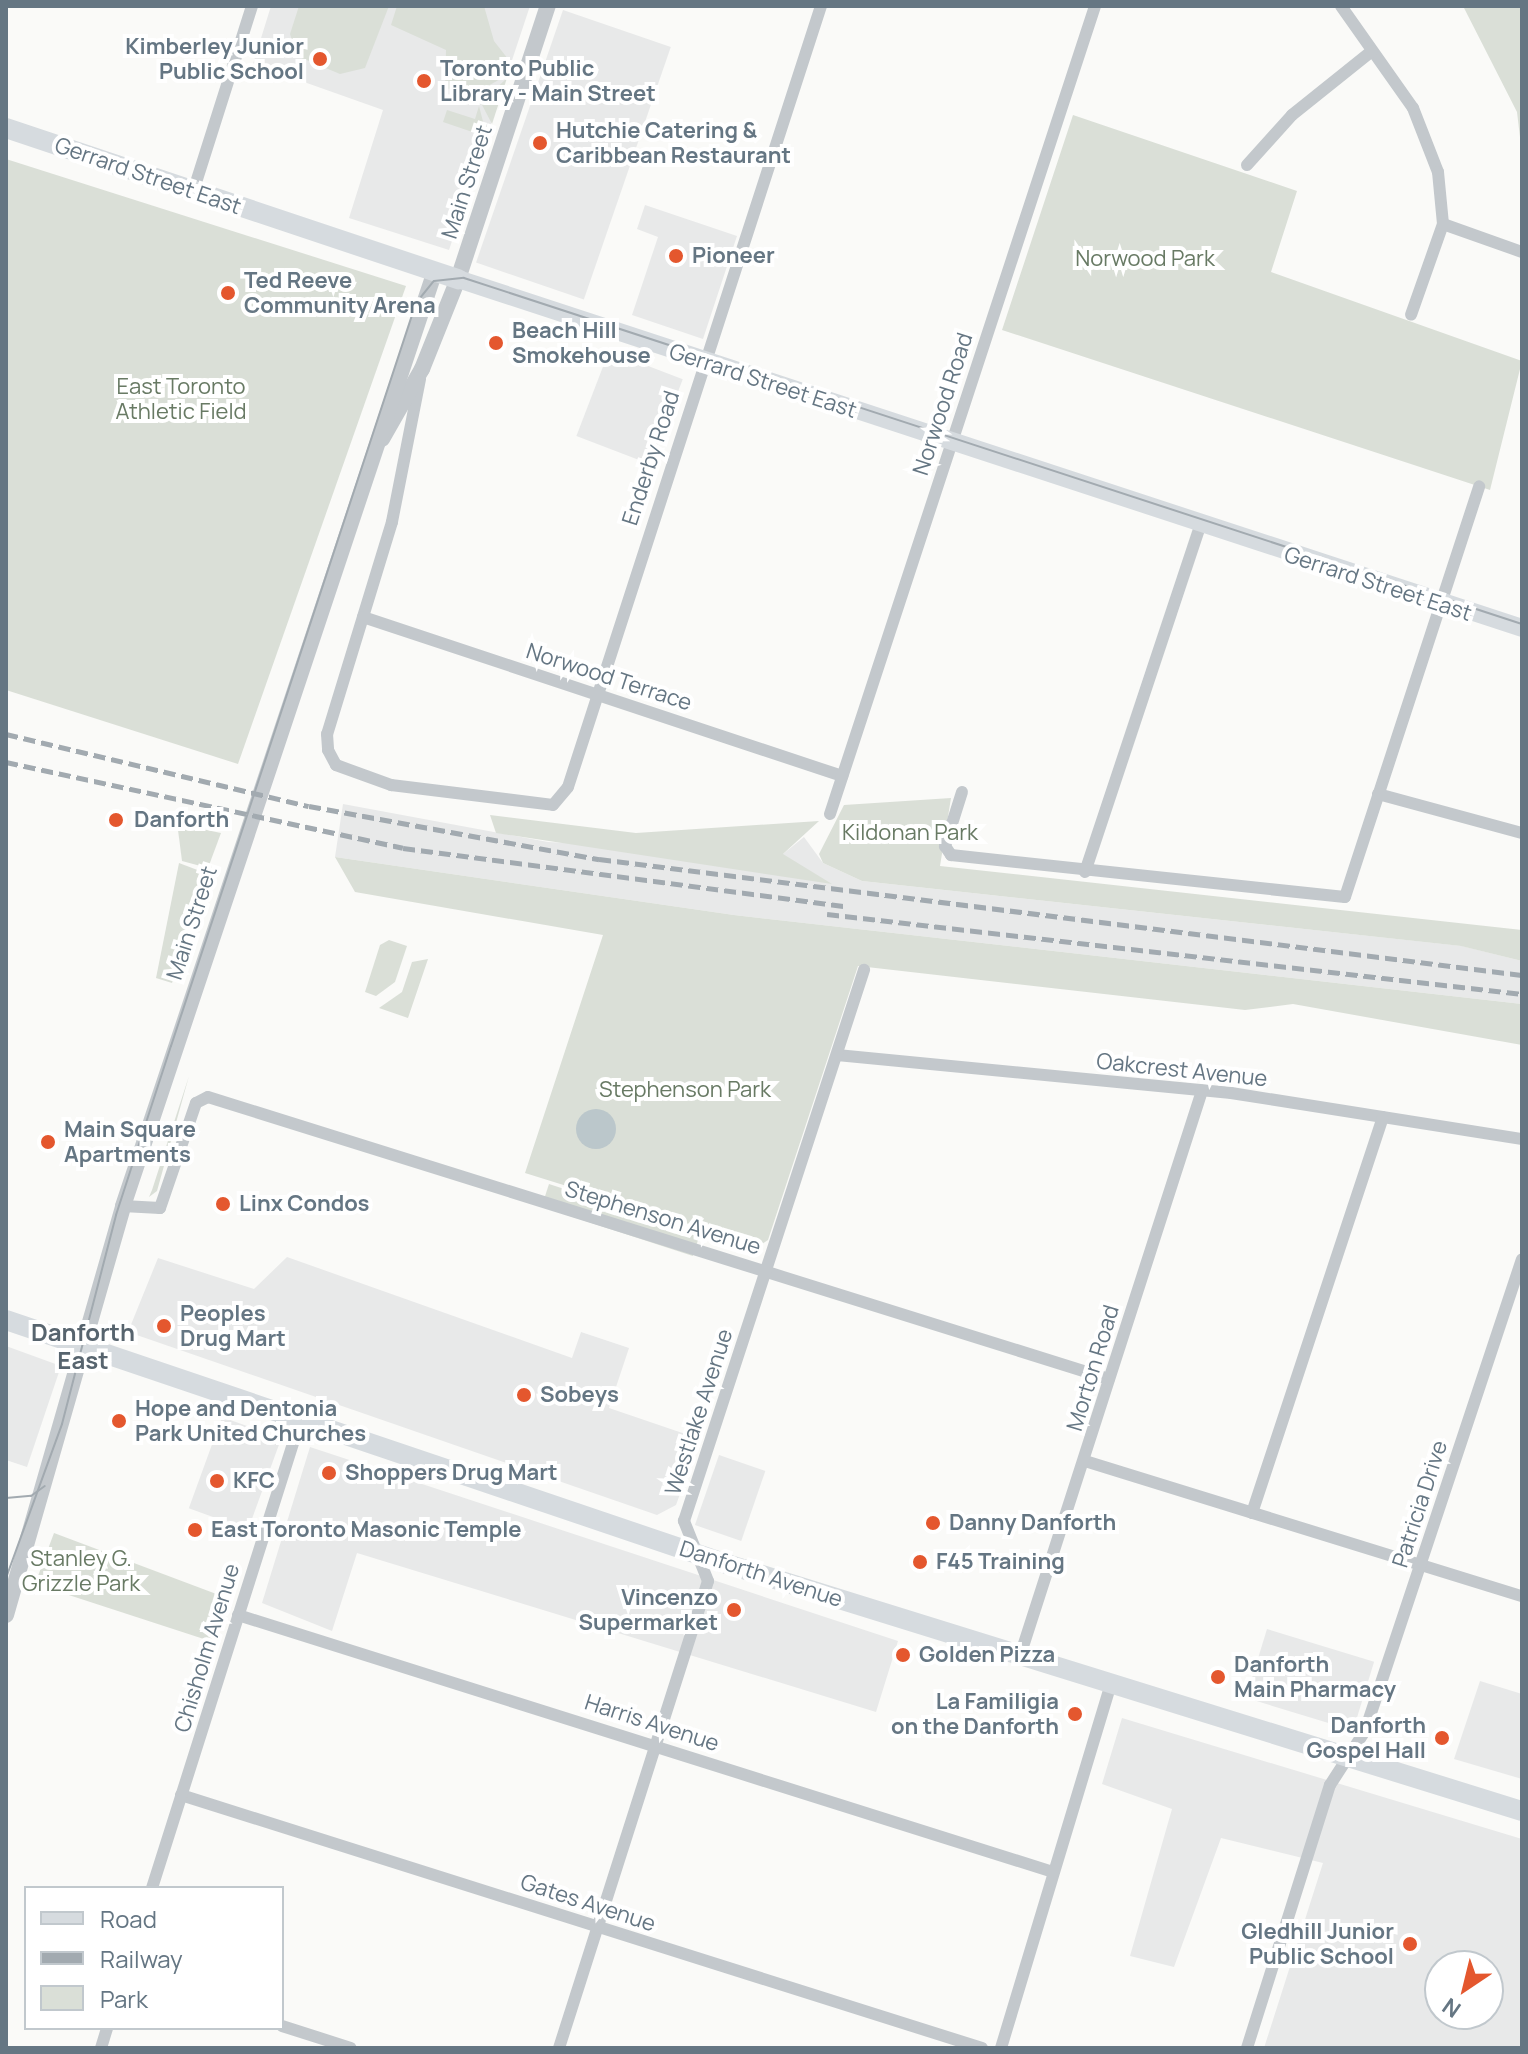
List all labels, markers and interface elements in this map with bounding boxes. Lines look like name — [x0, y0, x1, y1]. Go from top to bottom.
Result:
place label: Kimberley Junior Public School — [125, 33, 304, 84]
marker: Kimberley Junior Public School — [311, 50, 329, 68]
place label: Toronto Public Library - Main Street — [440, 55, 656, 106]
marker: Toronto Public Library - Main Street — [415, 72, 433, 90]
place label: Hutchie Catering & Caribbean Restaurant — [556, 117, 791, 168]
street label: Main Street — [436, 122, 498, 242]
street label: Gerrard Street East — [51, 132, 245, 220]
marker: Hutchie Catering & Caribbean Restaurant — [531, 134, 549, 152]
place label: Pioneer — [692, 243, 775, 269]
park label: Norwood Park — [1075, 246, 1215, 272]
marker: Pioneer — [667, 247, 685, 265]
place label: Ted Reeve Community Arena — [244, 267, 436, 318]
marker: Ted Reeve Community Arena — [219, 284, 237, 302]
place label: Beach Hill Smokehouse — [512, 317, 651, 368]
street label: Norwood Road — [908, 330, 978, 478]
marker: Beach Hill Smokehouse — [487, 334, 505, 352]
street label: Gerrard Street East — [666, 338, 860, 424]
park label: East Toronto Athletic Field — [115, 373, 247, 424]
street label: Enderby Road — [617, 387, 685, 529]
street label: Gerrard Street East — [1281, 541, 1475, 627]
street label: Norwood Terrace — [523, 638, 695, 716]
place label: Danforth — [134, 807, 229, 833]
marker: Danforth — [105, 809, 127, 831]
park label: Kildonan Park — [842, 820, 978, 846]
street label: Main Street — [161, 863, 223, 983]
street label: Oakcrest Avenue — [1095, 1048, 1269, 1092]
park label: Stephenson Park — [599, 1077, 771, 1103]
place label: Main Square Apartments — [64, 1116, 196, 1168]
marker: Main Square Apartments — [39, 1133, 57, 1151]
street label: Stephenson Avenue — [562, 1176, 764, 1260]
place label: Linx Condos — [239, 1191, 369, 1217]
marker: Linx Condos — [214, 1195, 232, 1213]
place label: Peoples Drug Mart — [180, 1300, 286, 1352]
street label: Morton Road — [1061, 1302, 1125, 1434]
marker: Peoples Drug Mart — [155, 1317, 173, 1335]
district label: Danforth East — [31, 1318, 135, 1374]
street label: Westlake Avenue — [660, 1326, 738, 1498]
place label: Sobeys — [540, 1382, 619, 1408]
marker: Sobeys — [515, 1386, 533, 1404]
place label: Hope and Dentonia Park United Churches — [135, 1395, 366, 1446]
marker: Hope and Dentonia Park United Churches — [110, 1412, 128, 1430]
street label: Patricia Drive — [1387, 1437, 1453, 1571]
place label: Shoppers Drug Mart — [345, 1460, 558, 1486]
marker: Shoppers Drug Mart — [320, 1464, 338, 1482]
place label: KFC — [233, 1468, 275, 1494]
marker: KFC — [208, 1472, 226, 1490]
place label: Danny Danforth — [949, 1510, 1116, 1536]
marker: Danny Danforth — [924, 1514, 942, 1532]
place label: East Toronto Masonic Temple — [211, 1517, 522, 1543]
marker: East Toronto Masonic Temple — [186, 1521, 204, 1539]
street label: Danforth Avenue — [676, 1535, 846, 1613]
park label: Stanley G. Grizzle Park — [22, 1545, 140, 1596]
place label: F45 Training — [936, 1549, 1065, 1575]
marker: F45 Training — [911, 1553, 929, 1571]
street label: Chisholm Avenue — [169, 1560, 245, 1736]
place label: Vincenzo Supermarket — [579, 1584, 718, 1636]
marker: Vincenzo Supermarket — [725, 1601, 743, 1619]
place label: Golden Pizza — [919, 1642, 1055, 1668]
marker: Golden Pizza — [894, 1646, 912, 1664]
place label: Danforth Main Pharmacy — [1234, 1651, 1396, 1702]
marker: Danforth Main Pharmacy — [1209, 1668, 1227, 1686]
place label: La Familigia on the Danforth — [891, 1688, 1059, 1740]
street label: Harris Avenue — [582, 1689, 722, 1757]
marker: La Familigia on the Danforth — [1066, 1705, 1084, 1723]
place label: Danforth Gospel Hall — [1306, 1712, 1426, 1764]
marker: Danforth Gospel Hall — [1433, 1729, 1451, 1747]
street label: Gates Avenue — [517, 1869, 659, 1937]
legend — [24, 1886, 284, 2030]
text: Road — [100, 1902, 157, 1935]
place label: Gledhill Junior Public School — [1241, 1918, 1394, 1970]
marker: Gledhill Junior Public School — [1401, 1935, 1419, 1953]
text: Railway — [100, 1942, 183, 1975]
north arrow — [1424, 1950, 1504, 2030]
text: Park — [100, 1982, 148, 2015]
text: N — [1436, 1991, 1466, 2025]

